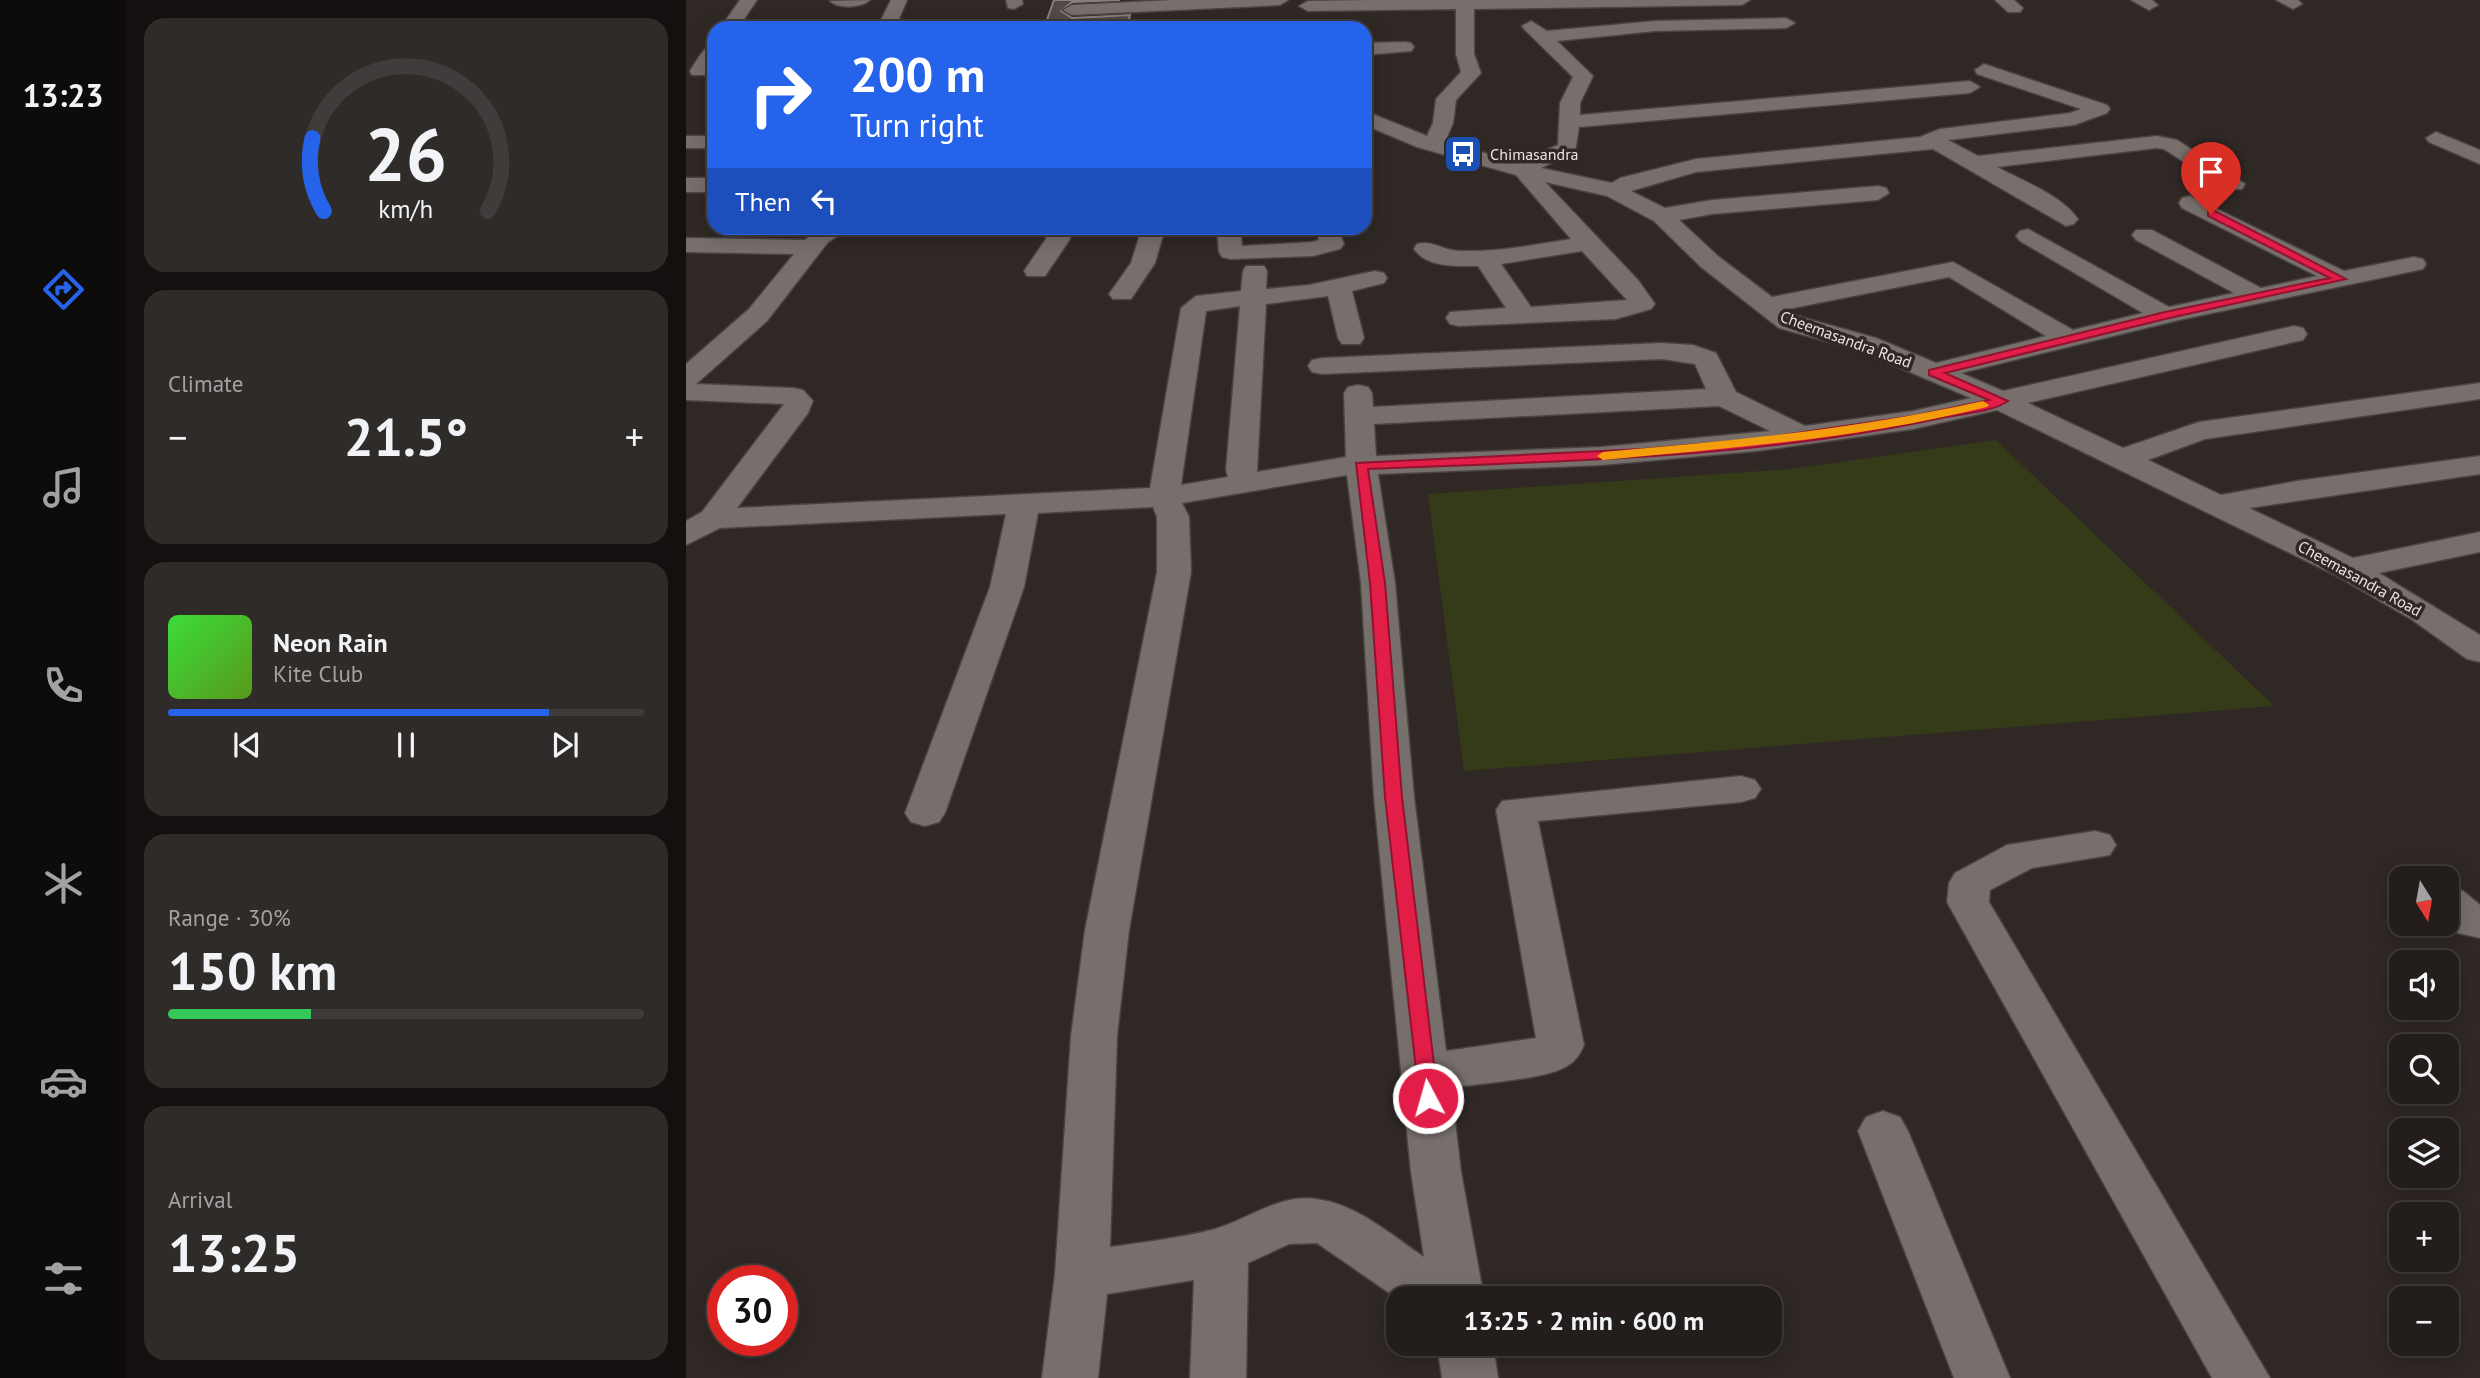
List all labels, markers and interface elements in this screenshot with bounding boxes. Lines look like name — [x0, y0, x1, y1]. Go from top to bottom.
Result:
text: 200 m — [850, 42, 985, 106]
icon: right — [735, 49, 826, 140]
text: 13:23 — [22, 74, 104, 116]
text: Turn right — [850, 104, 984, 146]
text: 26 — [365, 107, 447, 201]
bus stop icon: Chimasandra — [1442, 133, 1484, 175]
pin — [2181, 142, 2241, 214]
place label: Chimasandra — [1490, 144, 1579, 164]
icon: arrive — [2192, 153, 2230, 191]
icon: left — [805, 182, 843, 220]
text: Then — [735, 185, 791, 218]
text: km/h — [379, 193, 433, 225]
icon: directions — [39, 265, 88, 314]
street label: Cheemasandra Road — [1778, 306, 1914, 372]
text: Climate — [168, 369, 243, 398]
text: 21.5° — [344, 403, 468, 470]
text: − — [168, 412, 187, 461]
text: + — [625, 412, 644, 461]
icon: music — [39, 463, 88, 512]
street label: Cheemasandra Road — [2295, 536, 2425, 620]
text: Neon Rain — [273, 626, 388, 659]
text: Kite Club — [273, 659, 363, 688]
icon: phone — [39, 661, 88, 710]
icon: previous — [228, 726, 266, 764]
icon: pause — [387, 726, 425, 764]
icon: next — [546, 726, 584, 764]
icon: climate — [39, 859, 88, 908]
north arrow — [2389, 866, 2459, 936]
map controls — [2389, 866, 2459, 1356]
text: Range · 30% — [168, 903, 291, 932]
text: 150 km — [168, 937, 337, 1004]
button: sound — [2389, 950, 2459, 1020]
button: search — [2389, 1034, 2459, 1104]
icon: car — [39, 1057, 88, 1106]
position arrow — [1391, 1061, 1465, 1135]
button: layers — [2389, 1118, 2459, 1188]
text: Arrival — [168, 1185, 232, 1214]
button: + — [2389, 1202, 2459, 1272]
text: 13:25 — [168, 1219, 300, 1286]
icon: filters — [39, 1254, 88, 1303]
speed limit sign: 30 — [707, 1265, 798, 1356]
button: − — [2389, 1286, 2459, 1356]
text: 13:25 · 2 min · 600 m — [1464, 1304, 1704, 1337]

